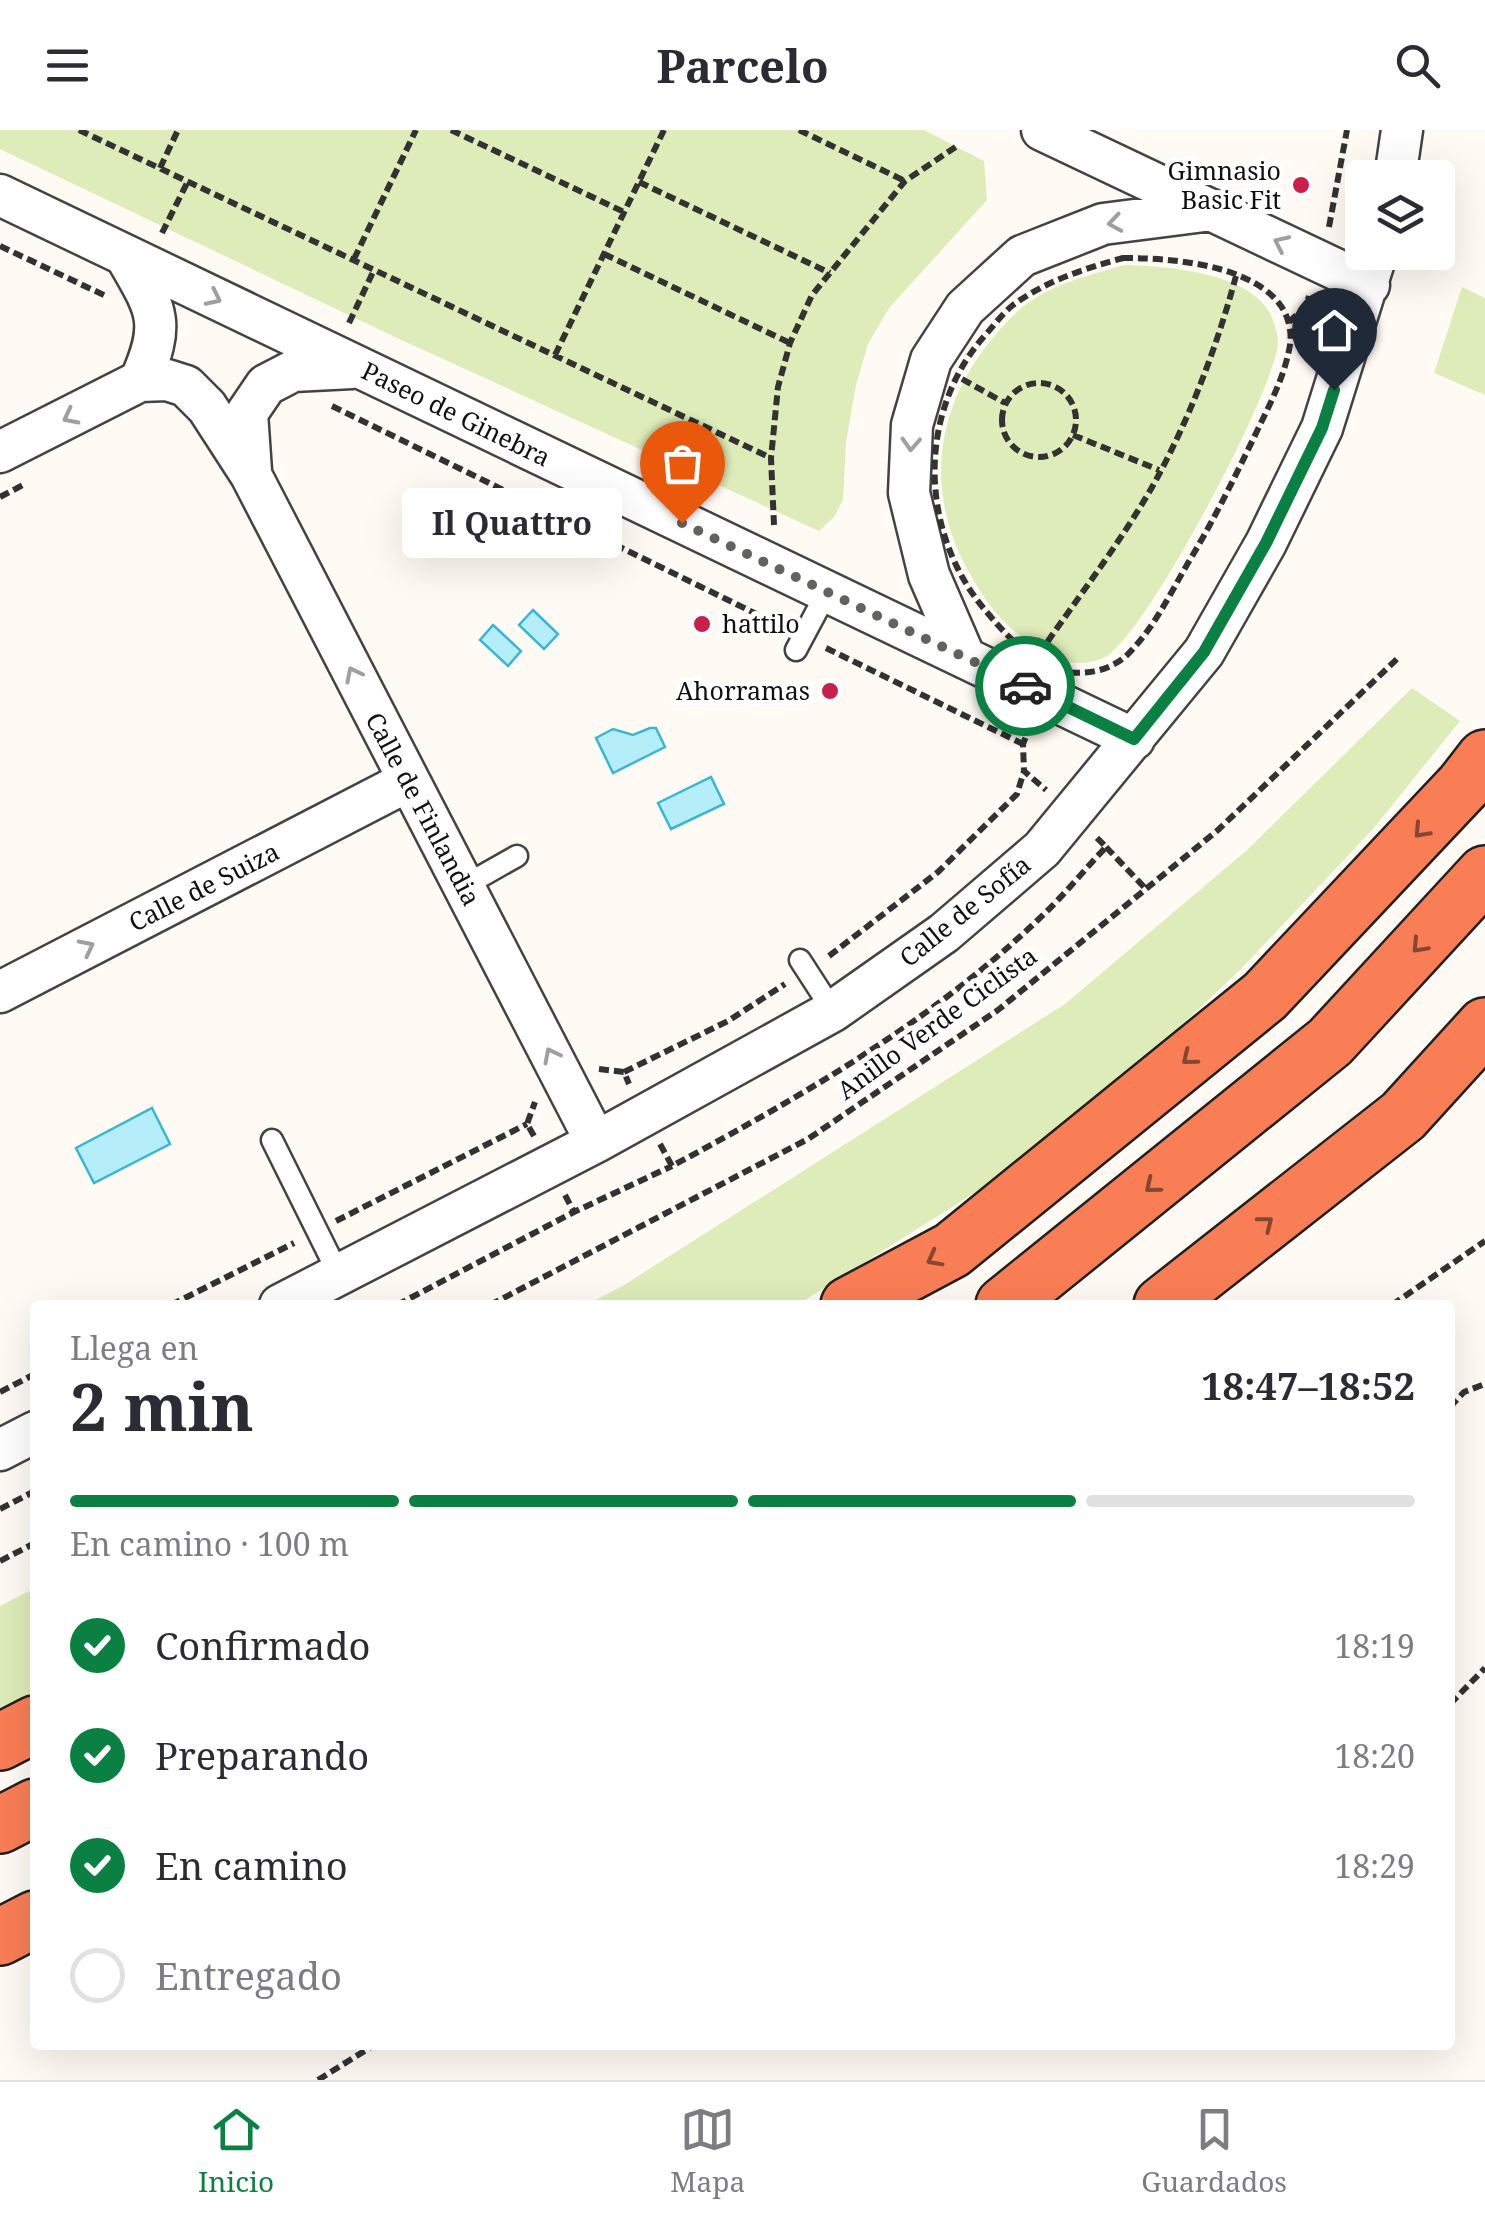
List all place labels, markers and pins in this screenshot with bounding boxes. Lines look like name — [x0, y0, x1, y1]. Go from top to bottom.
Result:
place label: Gimnasio Basic Fit — [1168, 153, 1281, 216]
marker: Gimnasio Basic Fit — [1290, 174, 1312, 196]
pin — [1292, 288, 1377, 391]
pin — [640, 421, 725, 524]
callout: Il Quattro — [402, 488, 622, 558]
place label: hattilo — [722, 606, 800, 640]
marker: hattilo — [691, 613, 713, 635]
place label: Ahorramas — [676, 673, 810, 707]
marker: Ahorramas — [819, 680, 841, 702]

